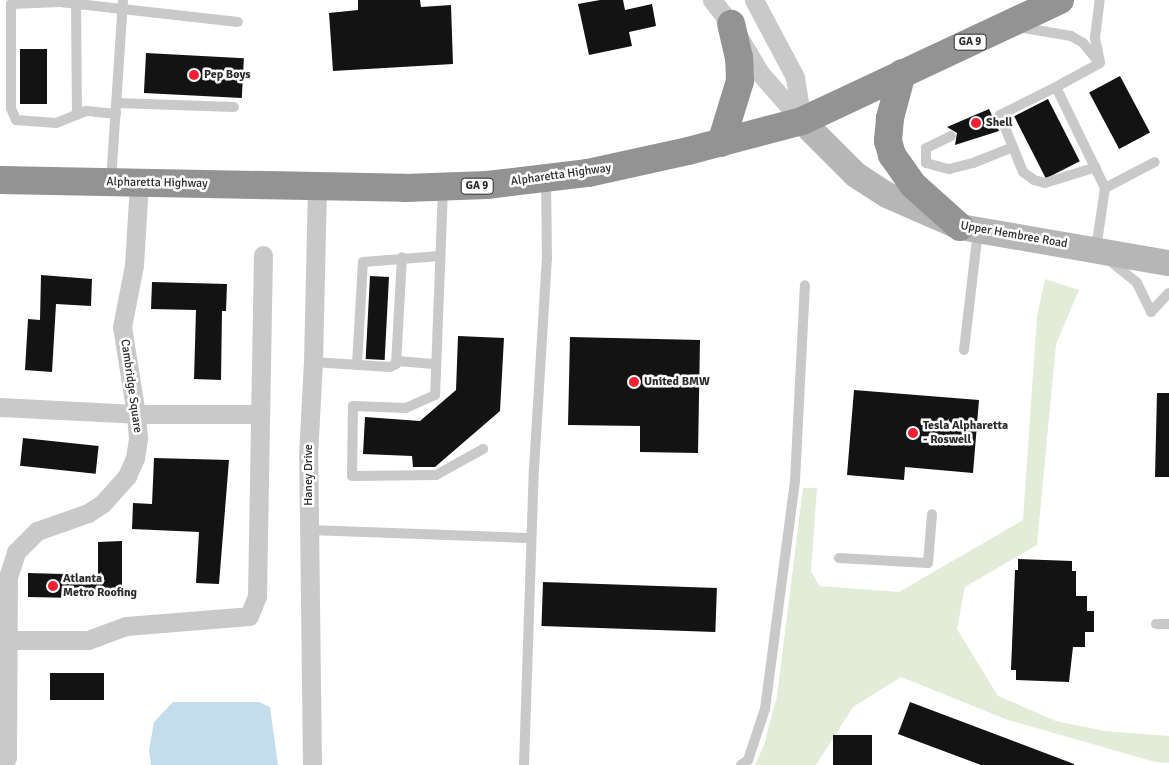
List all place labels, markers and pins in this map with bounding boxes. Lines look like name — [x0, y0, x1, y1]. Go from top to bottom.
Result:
place label: Pep Boys — [204, 68, 251, 82]
marker: Pep Boys — [188, 69, 200, 81]
place label: Shell — [986, 116, 1013, 130]
marker: Shell — [970, 117, 982, 129]
place label: United BMW — [644, 375, 710, 389]
marker: United BMW — [628, 376, 640, 388]
place label: Tesla Alpharetta - Roswell — [923, 419, 1008, 447]
marker: Tesla Alpharetta - Roswell — [907, 427, 919, 439]
place label: Atlanta Metro Roofing — [63, 572, 137, 600]
marker: Atlanta Metro Roofing — [47, 580, 59, 592]

